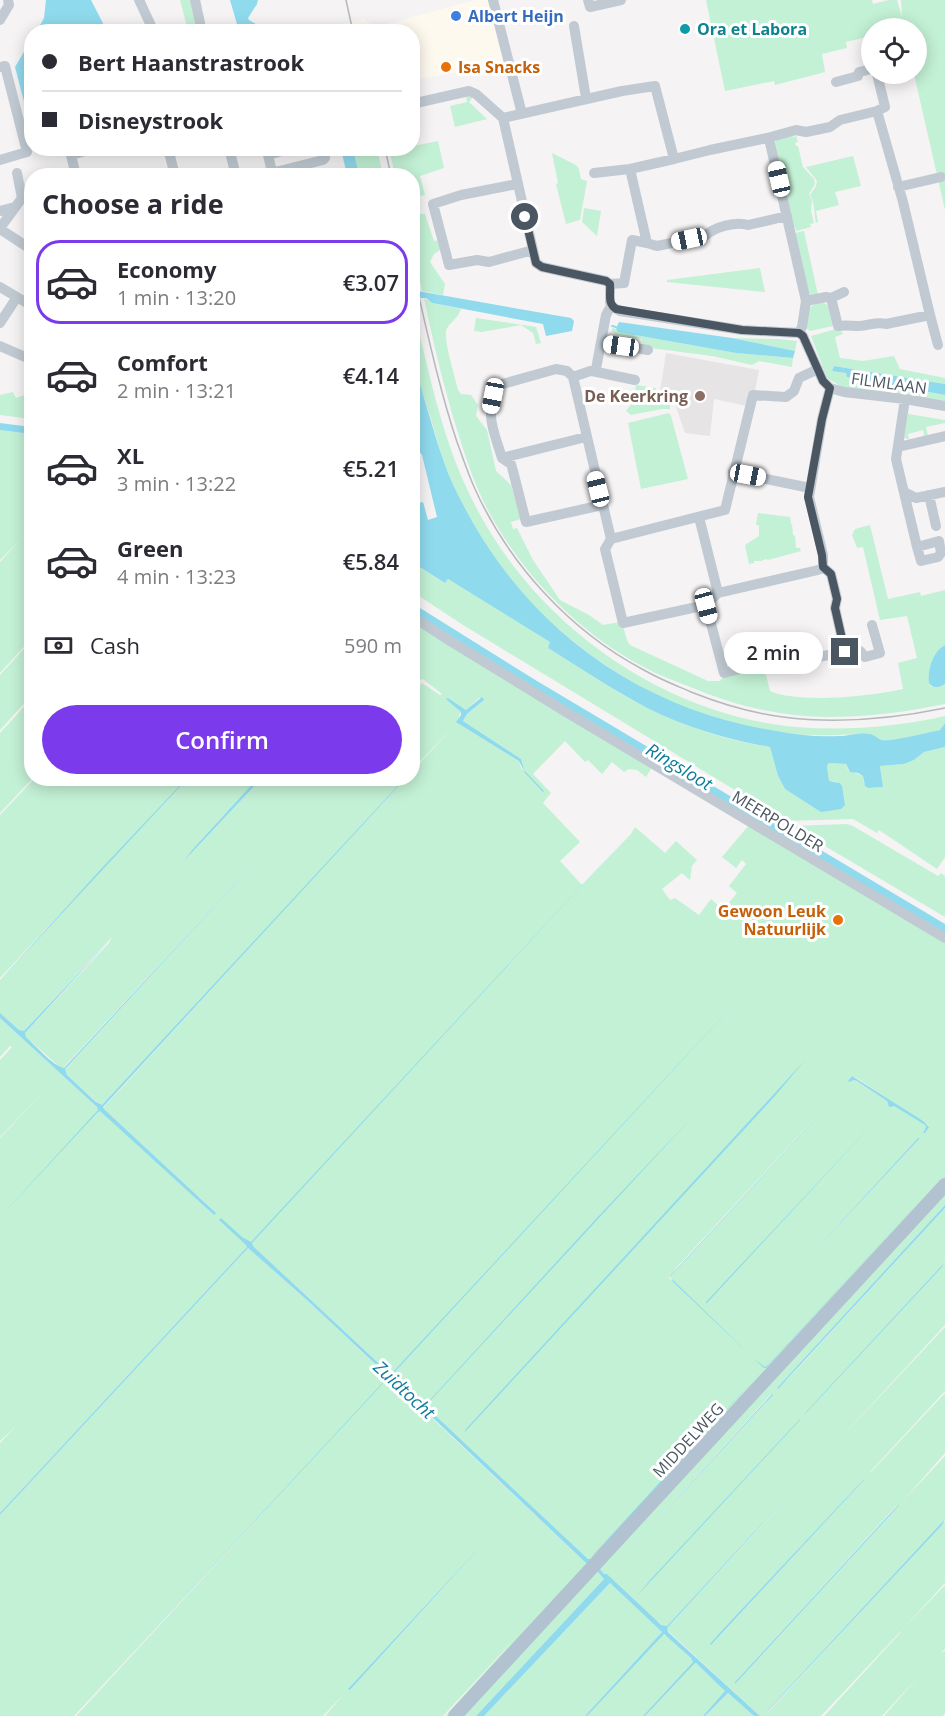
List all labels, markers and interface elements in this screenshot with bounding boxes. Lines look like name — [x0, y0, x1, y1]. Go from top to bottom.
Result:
place label: Albert Heijn — [468, 5, 564, 27]
marker: Albert Heijn — [449, 9, 463, 23]
place label: Ora et Labora — [697, 18, 807, 40]
map controls — [861, 18, 927, 84]
button: locate — [861, 18, 927, 84]
marker: Ora et Labora — [678, 22, 692, 36]
text: Bert Haanstrastrook — [78, 47, 304, 77]
place label: Isa Snacks — [458, 56, 540, 78]
marker: Isa Snacks — [439, 60, 453, 74]
text: Disneystrook — [78, 105, 223, 135]
car — [766, 159, 792, 199]
text: Choose a ride — [42, 185, 224, 222]
route start — [511, 203, 538, 230]
car — [670, 226, 708, 252]
text: Economy — [117, 254, 216, 284]
icon: car — [45, 255, 99, 309]
text: €3.07 — [343, 267, 399, 297]
text: 1 min · 13:20 — [117, 284, 236, 311]
car — [602, 335, 640, 357]
text: Comfort — [117, 347, 208, 377]
icon: car — [45, 348, 99, 402]
text: €4.14 — [343, 360, 399, 390]
street label: FILMLAAN — [850, 367, 928, 399]
text: 2 min · 13:21 — [117, 377, 236, 404]
car — [481, 377, 505, 415]
place label: De Keerkring — [584, 385, 688, 407]
marker: De Keerkring — [693, 389, 707, 403]
text: XL — [117, 440, 144, 470]
icon: car — [45, 441, 99, 495]
text: €5.21 — [343, 453, 399, 483]
car — [729, 463, 767, 487]
car — [585, 469, 611, 509]
text: 3 min · 13:22 — [117, 470, 236, 497]
text: Green — [117, 533, 183, 563]
icon: car — [45, 534, 99, 588]
text: €5.84 — [343, 546, 399, 576]
text: 4 min · 13:23 — [117, 563, 236, 590]
car — [693, 586, 719, 626]
icon: cash — [42, 629, 75, 662]
text: Cash — [90, 630, 140, 660]
callout: 2 min — [725, 631, 824, 673]
text: 590 m — [344, 632, 402, 659]
route end — [831, 638, 858, 665]
text: 2 min — [747, 639, 801, 666]
button: Confirm — [42, 705, 402, 774]
water label: Ringsloot — [642, 737, 718, 796]
street label: MEERPOLDER — [728, 785, 828, 857]
place label: Gewoon Leuk Natuurlijk — [718, 900, 826, 940]
marker: Gewoon Leuk Natuurlijk — [831, 913, 845, 927]
water label: Zuidtocht — [368, 1354, 441, 1424]
street label: MIDDELWEG — [648, 1398, 728, 1482]

